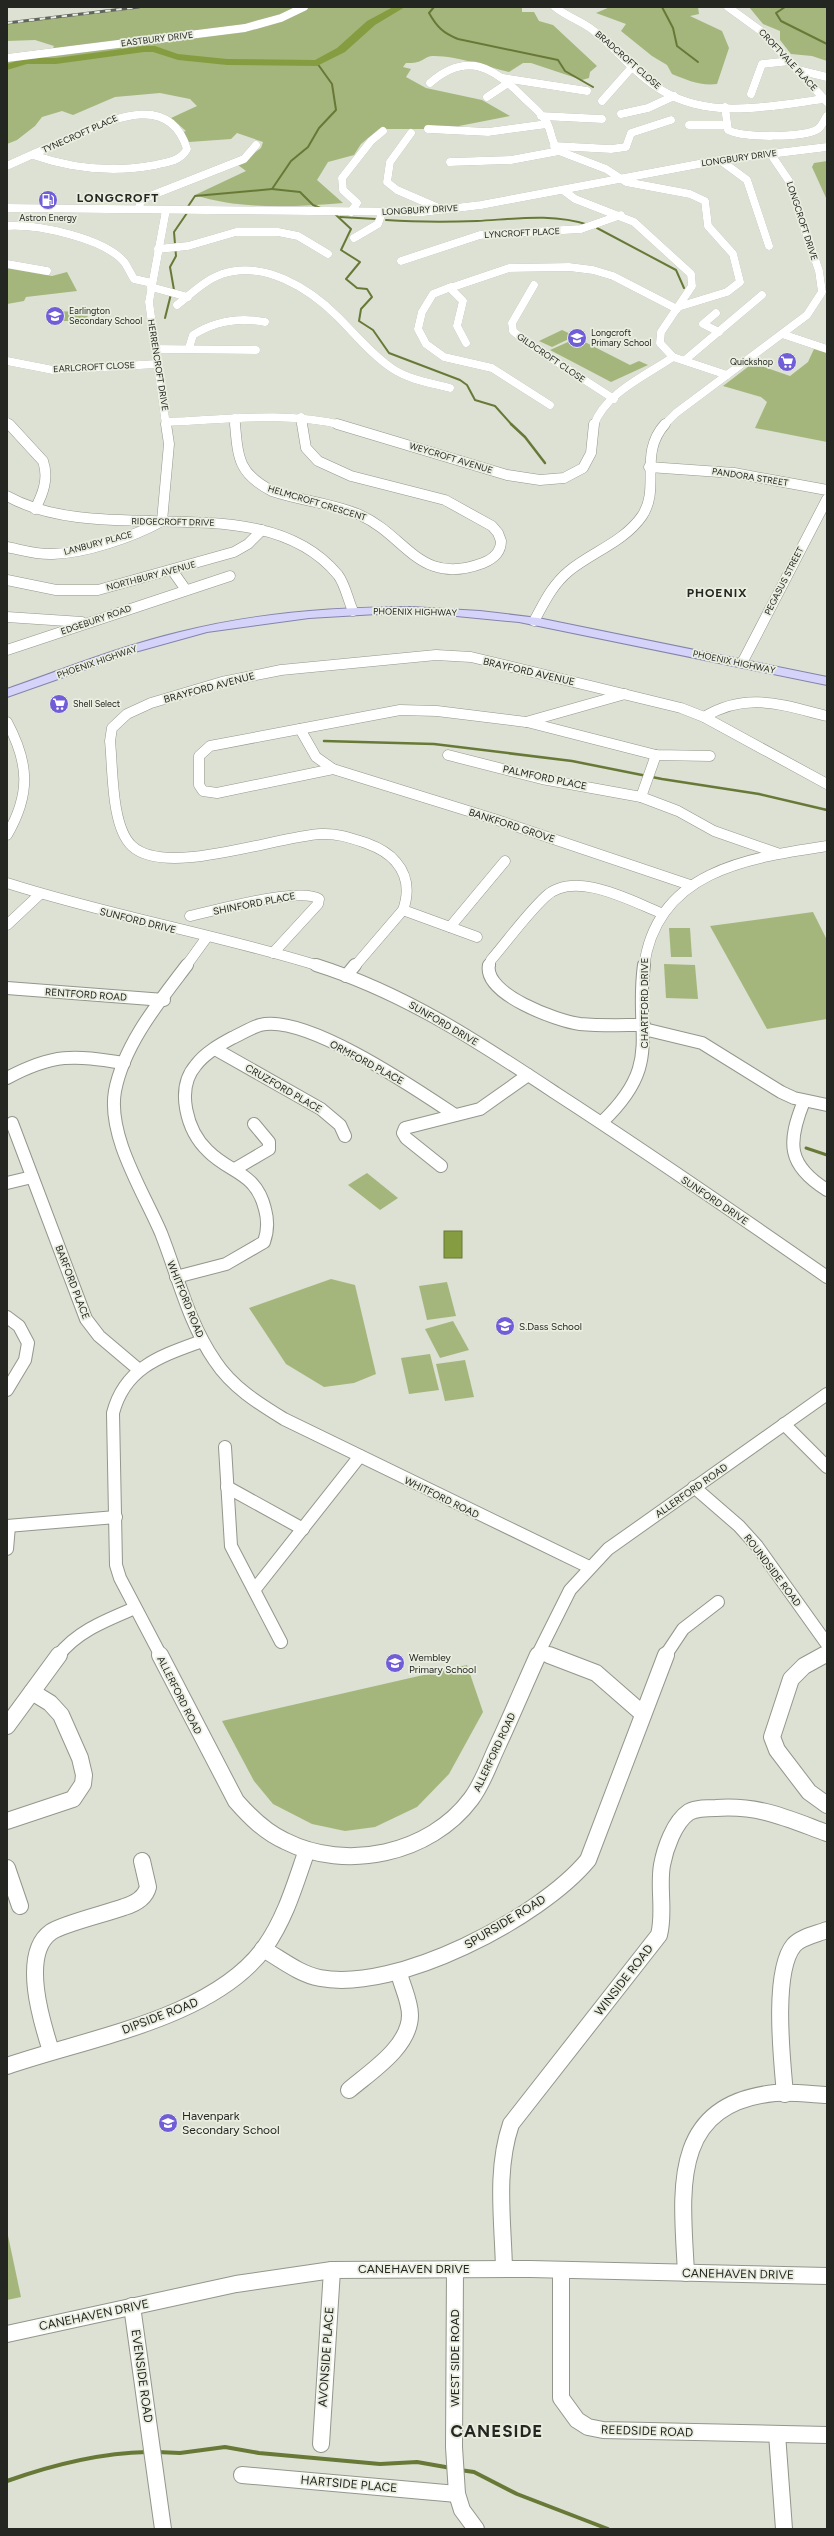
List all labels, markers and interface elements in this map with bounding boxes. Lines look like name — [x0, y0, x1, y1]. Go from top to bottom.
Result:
street label: CROFTVALE PLACE — [757, 26, 820, 93]
street label: BRADCROFT CLOSE — [593, 28, 663, 91]
street label: EASTBURY DRIVE — [120, 29, 194, 48]
street label: TYNECROFT PLACE — [40, 112, 119, 155]
street label: LONGBURY DRIVE — [700, 147, 777, 168]
street label: LONGCROFT DRIVE — [785, 180, 820, 262]
fuel station icon: Astron Energy — [37, 189, 59, 211]
district label: LONGCROFT — [77, 191, 159, 205]
street label: LONGBURY DRIVE — [382, 202, 458, 217]
place label: Astron Energy — [19, 212, 77, 223]
street label: LYNCROFT PLACE — [484, 225, 560, 240]
school or university icon: Earlington Secondary School — [44, 305, 66, 327]
place label: Earlington Secondary School — [69, 305, 142, 326]
street label: HERRENCROFT DRIVE — [146, 318, 171, 412]
school or university icon: Longcroft Primary School — [566, 327, 588, 349]
place label: Longcroft Primary School — [591, 327, 651, 348]
street label: GILDCROFT CLOSE — [515, 331, 588, 385]
supermarket icon: Quickshop — [776, 351, 798, 373]
place label: Quickshop — [730, 356, 773, 367]
street label: EARLCROFT CLOSE — [53, 359, 135, 374]
street label: WEYCROFT AVENUE — [408, 440, 494, 475]
street label: PANDORA STREET — [711, 465, 789, 488]
street label: HELMCROFT CRESCENT — [267, 482, 368, 523]
street label: RIDGECROFT DRIVE — [131, 515, 215, 528]
street label: LANBURY PLACE — [62, 528, 133, 557]
street label: PEGASUS STREET — [762, 545, 805, 617]
street label: NORTHBURY AVENUE — [105, 558, 197, 593]
district label: PHOENIX — [687, 586, 747, 600]
street label: EDGEBURY ROAD — [59, 602, 132, 637]
street label: PHOENIX HIGHWAY — [373, 605, 458, 618]
street label: PHOENIX HIGHWAY — [55, 642, 139, 680]
street label: PHOENIX HIGHWAY — [692, 647, 777, 676]
street label: BRAYFORD AVENUE — [482, 655, 576, 688]
street label: BRAYFORD AVENUE — [162, 669, 256, 706]
supermarket icon: Shell Select — [48, 693, 70, 715]
place label: Shell Select — [73, 698, 121, 709]
street label: PALMFORD PLACE — [502, 762, 588, 793]
street label: BANKFORD GROVE — [467, 805, 557, 846]
street label: SHINFORD PLACE — [212, 889, 296, 918]
street label: SUNFORD DRIVE — [98, 905, 178, 936]
street label: CHARTFORD DRIVE — [638, 958, 651, 1048]
street label: RENTFORD ROAD — [45, 985, 127, 1004]
street label: SUNFORD DRIVE — [407, 998, 481, 1049]
street label: ORMFORD PLACE — [328, 1037, 406, 1087]
street label: CRUZFORD PLACE — [243, 1061, 324, 1116]
street label: SUNFORD DRIVE — [679, 1173, 751, 1228]
street label: BARFORD PLACE — [52, 1243, 93, 1321]
street label: WHITFORD ROAD — [164, 1259, 207, 1340]
school or university icon: S.Dass School — [494, 1315, 516, 1337]
place label: S.Dass School — [519, 1320, 582, 1333]
street label: ALLERFORD ROAD — [652, 1460, 730, 1520]
street label: WHITFORD ROAD — [402, 1474, 482, 1521]
street label: ROUNDSIDE ROAD — [741, 1531, 804, 1609]
place label: Wembley Primary School — [409, 1651, 476, 1676]
school or university icon: Wembley Primary School — [384, 1652, 406, 1674]
street label: ALLERFORD ROAD — [154, 1654, 205, 1737]
street label: ALLERFORD ROAD — [470, 1710, 519, 1794]
street label: SPURSIDE ROAD — [462, 1892, 548, 1952]
street label: WINSIDE ROAD — [592, 1942, 656, 2018]
street label: DIPSIDE ROAD — [120, 1995, 200, 2037]
place label: Havenpark Secondary School — [182, 2109, 280, 2137]
school or university icon: Havenpark Secondary School — [157, 2112, 179, 2134]
street label: CANEHAVEN DRIVE — [358, 2262, 470, 2276]
street label: CANEHAVEN DRIVE — [682, 2266, 794, 2282]
street label: CANEHAVEN DRIVE — [38, 2297, 150, 2333]
street label: AVONSIDE PLACE — [316, 2307, 336, 2407]
street label: WEST SIDE ROAD — [448, 2309, 462, 2407]
street label: EVENSIDE ROAD — [129, 2328, 155, 2424]
district label: CANESIDE — [451, 2421, 543, 2441]
street label: REEDSIDE ROAD — [601, 2422, 693, 2440]
street label: HARTSIDE PLACE — [300, 2473, 398, 2495]

